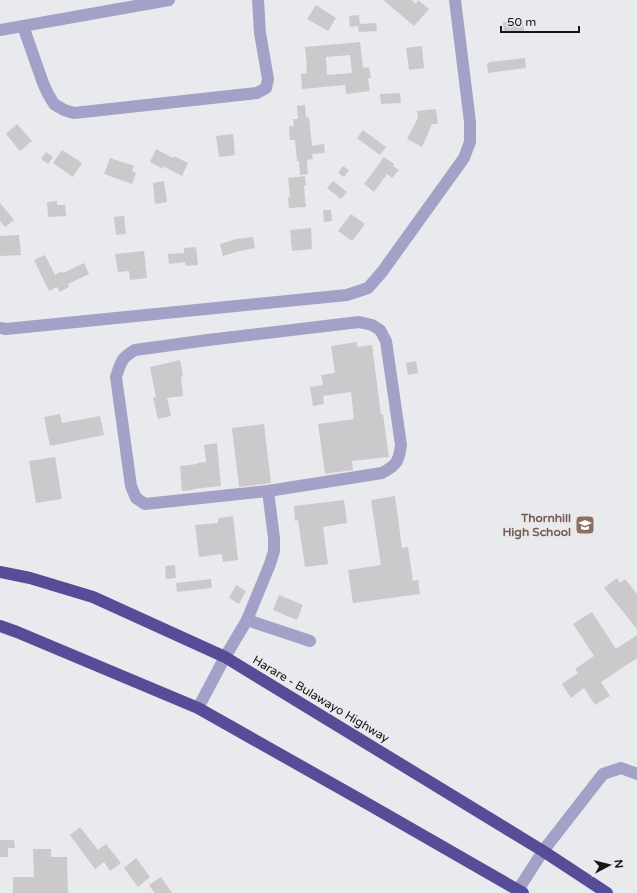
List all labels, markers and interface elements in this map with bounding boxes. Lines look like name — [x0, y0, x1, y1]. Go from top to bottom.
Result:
scale bar — [501, 8, 579, 34]
text: 50 m — [507, 15, 536, 29]
place label: Thornhill High School — [502, 511, 571, 540]
school or university icon: Thornhill High School — [574, 514, 596, 536]
street label: Harare - Bulawayo Highway — [250, 653, 392, 746]
north arrow — [589, 845, 629, 885]
text: N — [611, 859, 625, 869]

